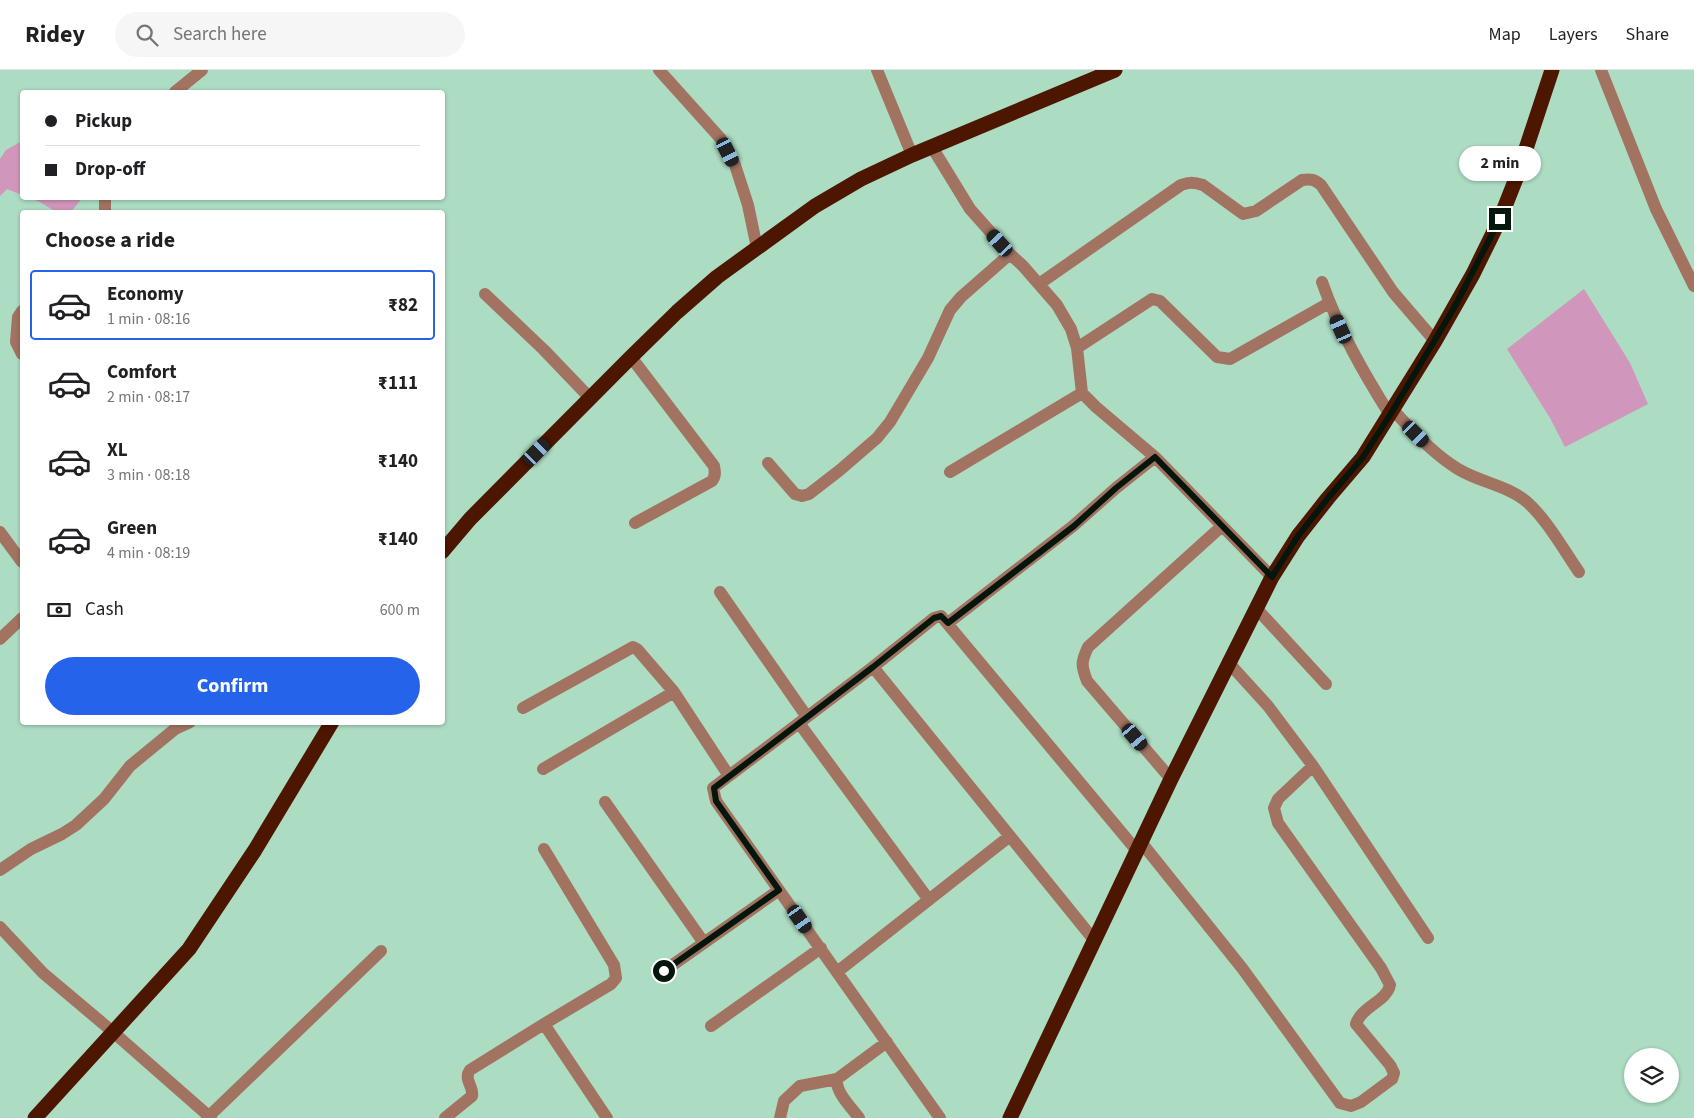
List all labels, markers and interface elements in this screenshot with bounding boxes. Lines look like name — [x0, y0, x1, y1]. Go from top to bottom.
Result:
search box — [115, 12, 465, 57]
text: Ridey — [25, 17, 85, 52]
icon: search — [133, 21, 161, 49]
text: Search here — [173, 21, 267, 48]
text: Map — [1489, 22, 1521, 47]
text: Layers — [1549, 22, 1598, 47]
text: Share — [1626, 22, 1669, 47]
text: Pickup — [75, 108, 132, 135]
car — [714, 135, 741, 169]
callout: 2 min — [1459, 146, 1541, 182]
text: 2 min — [1481, 152, 1519, 174]
text: Drop-off — [75, 156, 145, 183]
route end — [1489, 208, 1511, 230]
text: Choose a ride — [45, 224, 175, 256]
car — [984, 227, 1015, 259]
text: Economy — [107, 281, 184, 308]
icon: car — [47, 283, 92, 328]
text: ₹82 — [388, 292, 418, 319]
text: 1 min · 08:16 — [107, 308, 190, 330]
car — [1328, 312, 1353, 346]
text: Comfort — [107, 359, 177, 386]
icon: car — [47, 361, 92, 406]
text: ₹111 — [378, 370, 418, 397]
text: 2 min · 08:17 — [107, 386, 190, 408]
car — [1400, 418, 1431, 450]
car — [521, 436, 552, 468]
text: XL — [107, 437, 128, 464]
icon: car — [47, 439, 92, 484]
text: ₹140 — [378, 448, 418, 475]
text: 3 min · 08:18 — [107, 464, 190, 486]
text: Green — [107, 515, 157, 542]
icon: car — [47, 517, 92, 562]
text: ₹140 — [378, 526, 418, 553]
text: 4 min · 08:19 — [107, 542, 190, 564]
icon: cash — [45, 596, 73, 624]
text: Cash — [85, 596, 124, 623]
text: 600 m — [380, 599, 420, 621]
button: Confirm — [45, 657, 420, 715]
car — [1119, 721, 1150, 753]
car — [785, 902, 814, 936]
route start — [653, 960, 675, 982]
map controls — [1624, 1048, 1679, 1103]
button: layers — [1624, 1048, 1679, 1103]

